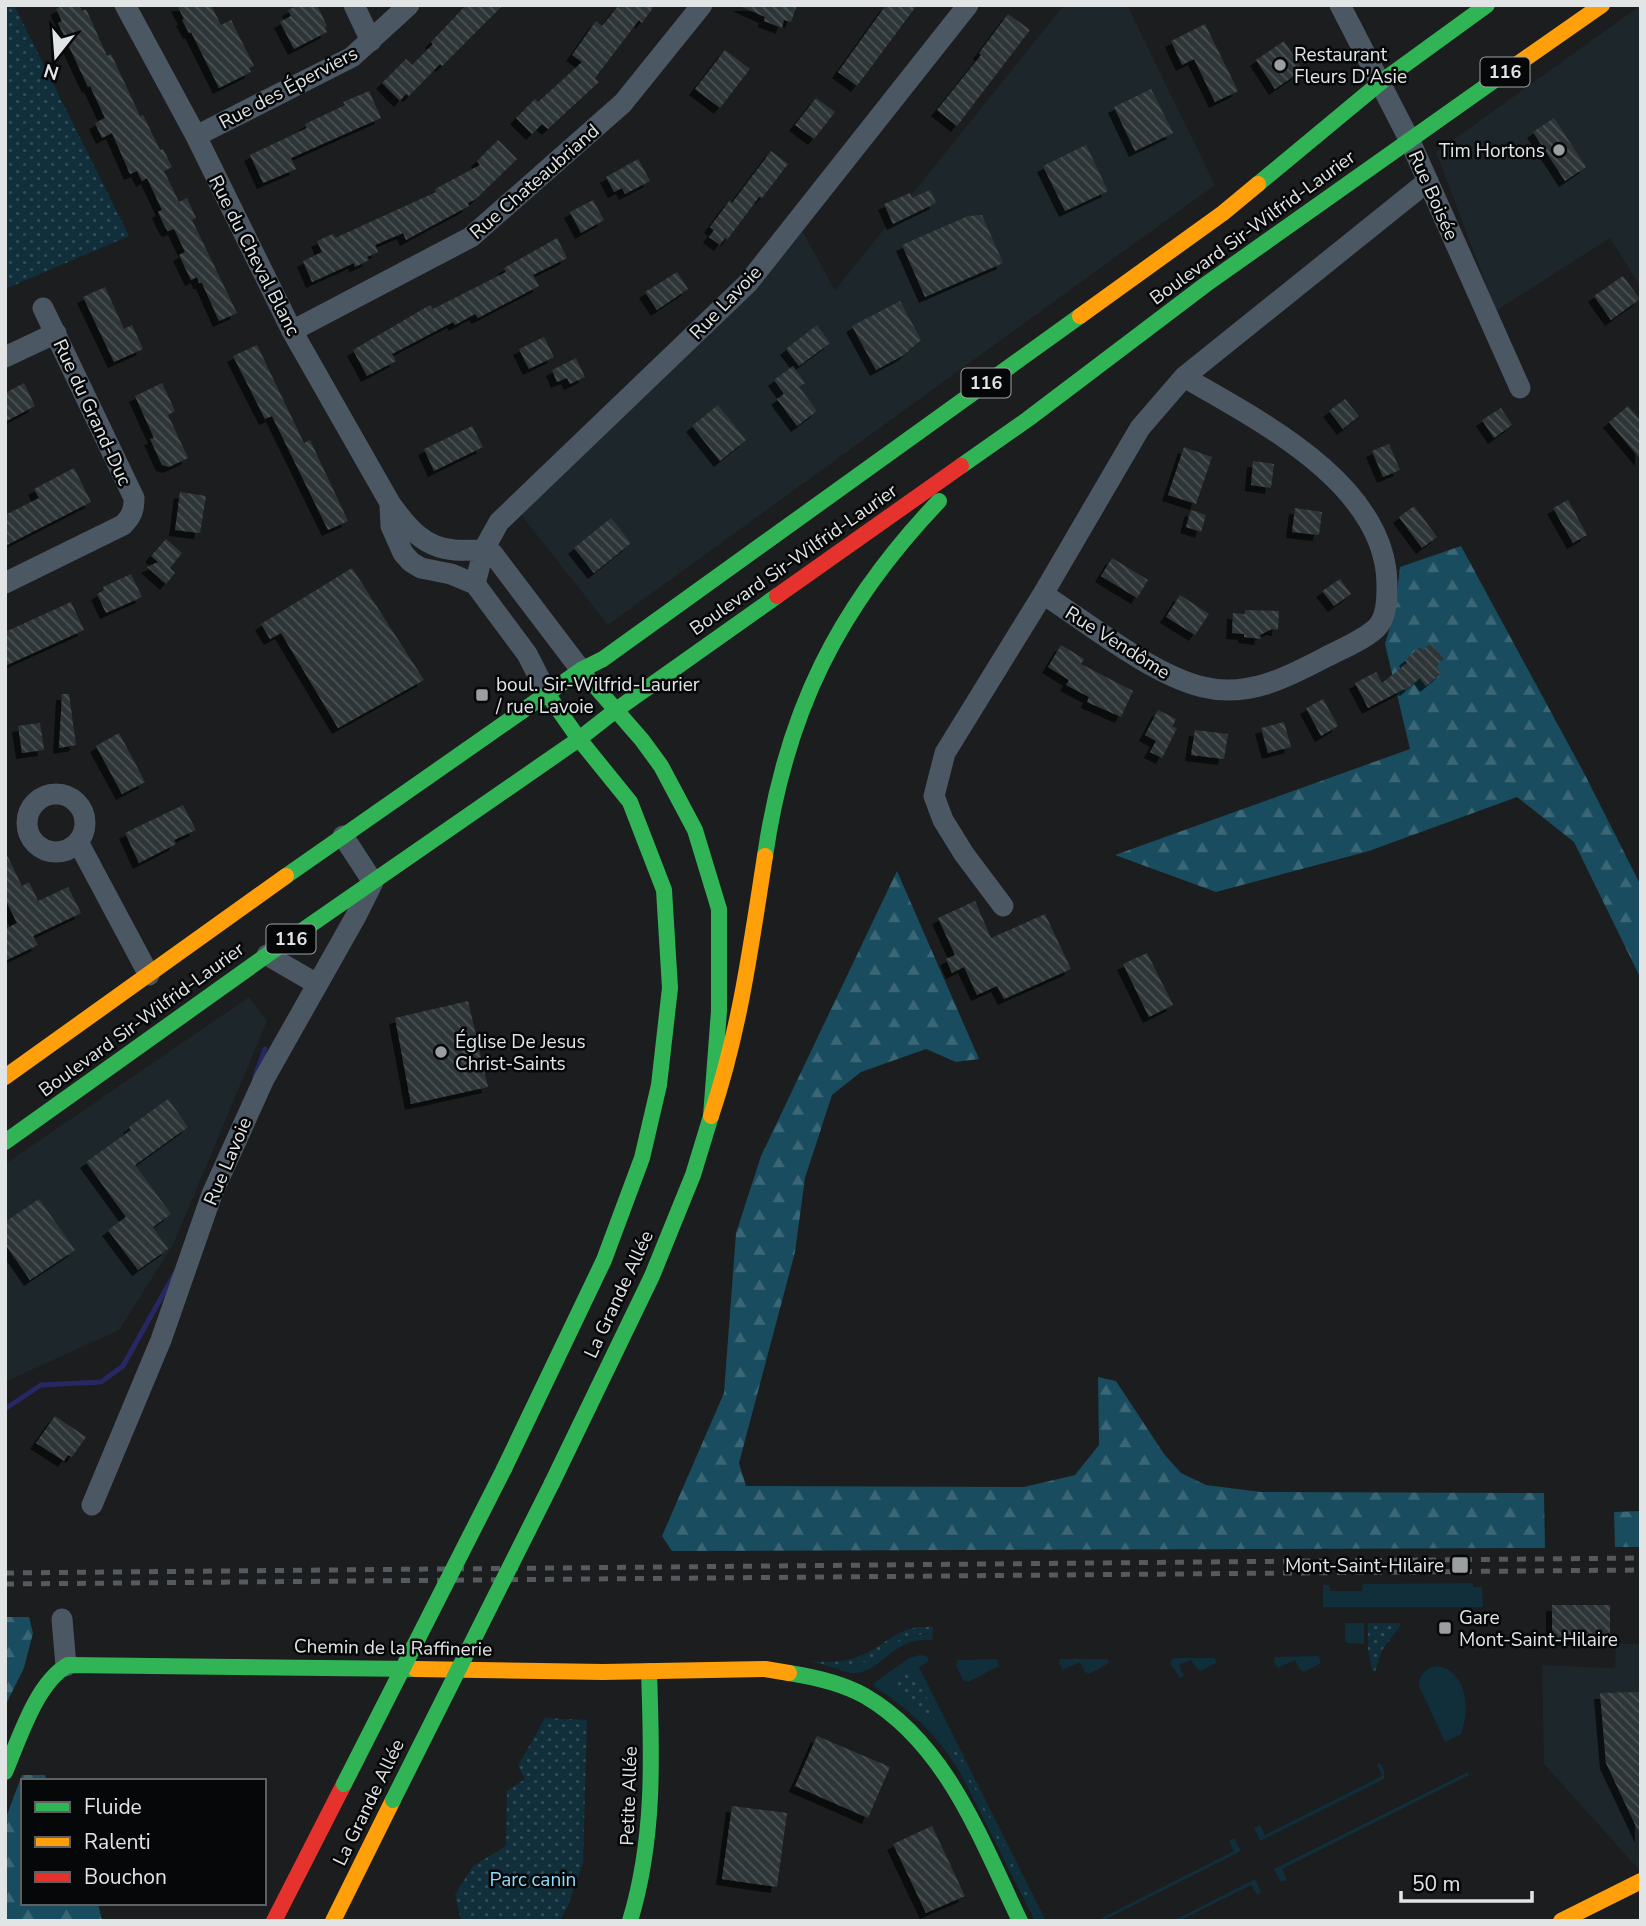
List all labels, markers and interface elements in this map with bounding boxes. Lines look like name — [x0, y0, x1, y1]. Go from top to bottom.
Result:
north arrow — [21, 21, 91, 91]
street label: Rue des Éperviers — [215, 40, 362, 135]
place label: Restaurant Fleurs D'Asie — [1294, 42, 1407, 90]
text: N — [41, 57, 62, 86]
marker: Restaurant Fleurs D'Asie — [1272, 57, 1288, 73]
road number: 116 — [1480, 58, 1530, 86]
street label: Rue Chateaubriand — [464, 118, 605, 245]
place label: Tim Hortons — [1439, 138, 1545, 164]
marker: Tim Hortons — [1551, 142, 1567, 158]
street label: Boulevard Sir-Wilfrid-Laurier — [1145, 144, 1361, 311]
street label: Rue Boisée — [1402, 146, 1464, 244]
street label: Rue du Cheval Blanc — [202, 171, 306, 340]
street label: Rue Lavoie — [684, 260, 768, 345]
street label: Rue du Grand-Duc — [47, 335, 138, 490]
road number: 116 — [962, 368, 1010, 398]
street label: Boulevard Sir-Wilfrid-Laurier — [684, 478, 903, 642]
street label: Rue Vendôme — [1060, 600, 1175, 685]
place label: boul. Sir-Wilfrid-Laurier / rue Lavoie — [495, 672, 700, 720]
marker: boul. Sir-Wilfrid-Laurier / rue Lavoie — [474, 687, 490, 703]
road number: 116 — [266, 924, 316, 954]
street label: Boulevard Sir-Wilfrid-Laurier — [34, 936, 250, 1103]
place label: Église De Jesus Christ-Saints — [455, 1029, 586, 1077]
marker: Église De Jesus Christ-Saints — [433, 1044, 449, 1060]
street label: Rue Lavoie — [198, 1113, 258, 1209]
street label: La Grande Allée — [578, 1226, 660, 1362]
place label: Mont-Saint-Hilaire — [1285, 1553, 1444, 1579]
marker: Mont-Saint-Hilaire — [1450, 1555, 1470, 1575]
place label: Gare Mont-Saint-Hilaire — [1459, 1605, 1618, 1653]
marker: Gare Mont-Saint-Hilaire — [1437, 1620, 1453, 1636]
street label: Chemin de la Raffinerie — [294, 1633, 492, 1663]
street label: La Grande Allée — [327, 1735, 411, 1870]
street label: Petite Allée — [614, 1746, 644, 1846]
legend — [21, 1779, 266, 1905]
text: Fluide — [84, 1793, 142, 1821]
text: Ralenti — [84, 1828, 151, 1856]
scale bar — [1401, 1860, 1532, 1904]
text: Bouchon — [84, 1863, 167, 1891]
park label: Parc canin — [490, 1867, 576, 1893]
text: 50 m — [1412, 1870, 1461, 1898]

